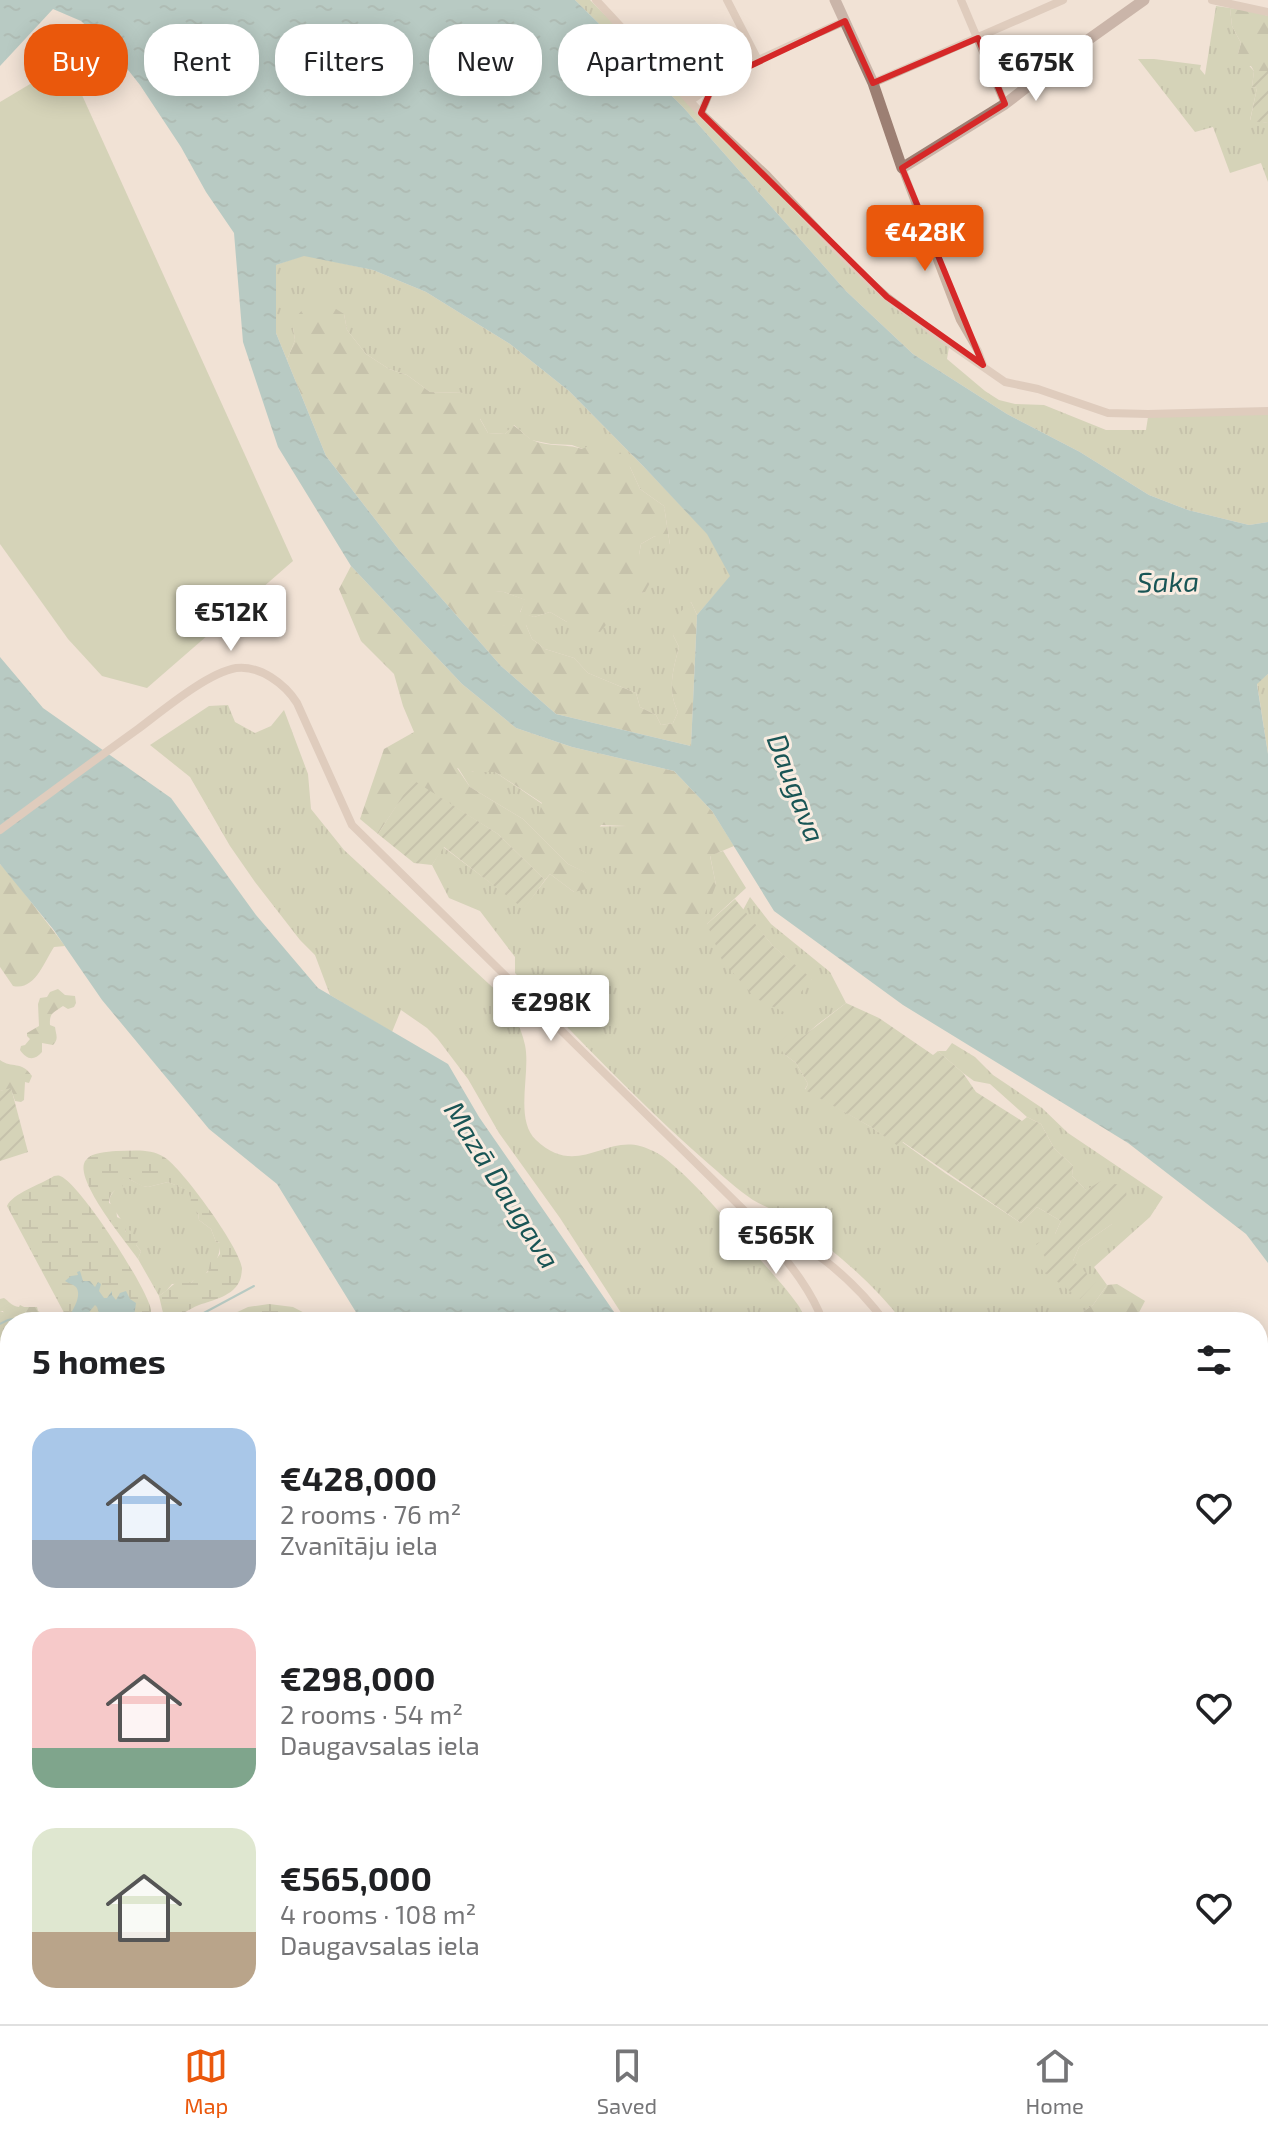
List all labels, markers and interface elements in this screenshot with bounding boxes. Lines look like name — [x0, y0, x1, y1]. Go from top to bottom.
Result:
chip: Buy — [24, 24, 128, 96]
chip: Rent — [144, 24, 259, 96]
chip: Filters — [275, 24, 413, 96]
chip: New — [429, 24, 542, 96]
chip: Apartment — [558, 24, 752, 96]
pin: €675K — [980, 35, 1092, 103]
text: €675K — [998, 45, 1074, 76]
pin: €428K — [869, 205, 981, 273]
text: €428K — [884, 215, 966, 246]
water label: Saka — [1137, 563, 1199, 599]
pin: €512K — [175, 585, 287, 653]
text: €512K — [194, 595, 268, 626]
water label: Daugava — [761, 729, 833, 847]
pin: €298K — [495, 975, 607, 1043]
text: €298K — [511, 985, 591, 1016]
water label: Mazā Daugava — [438, 1095, 568, 1274]
pin: €565K — [720, 1208, 832, 1276]
text: €565K — [737, 1218, 815, 1249]
icon: filters — [1192, 1338, 1236, 1382]
text: 5 homes — [32, 1340, 166, 1381]
text: €428,000 — [280, 1457, 437, 1498]
icon: home — [96, 1460, 192, 1556]
icon: heart — [1192, 1486, 1236, 1530]
text: 2 rooms · 76 m² — [280, 1498, 461, 1529]
text: Zvanītāju iela — [280, 1529, 438, 1560]
text: €298,000 — [280, 1657, 435, 1698]
icon: home — [96, 1660, 192, 1756]
icon: heart — [1192, 1686, 1236, 1730]
text: 2 rooms · 54 m² — [280, 1698, 463, 1729]
text: Daugavsalas iela — [280, 1729, 480, 1760]
text: €565,000 — [280, 1857, 432, 1898]
icon: home — [96, 1860, 192, 1956]
icon: heart — [1192, 1886, 1236, 1930]
text: 4 rooms · 108 m² — [280, 1898, 476, 1929]
text: Daugavsalas iela — [280, 1929, 480, 1960]
tab: Map — [184, 2044, 228, 2118]
tab: Saved — [597, 2044, 657, 2118]
tab: Home — [1025, 2044, 1084, 2118]

